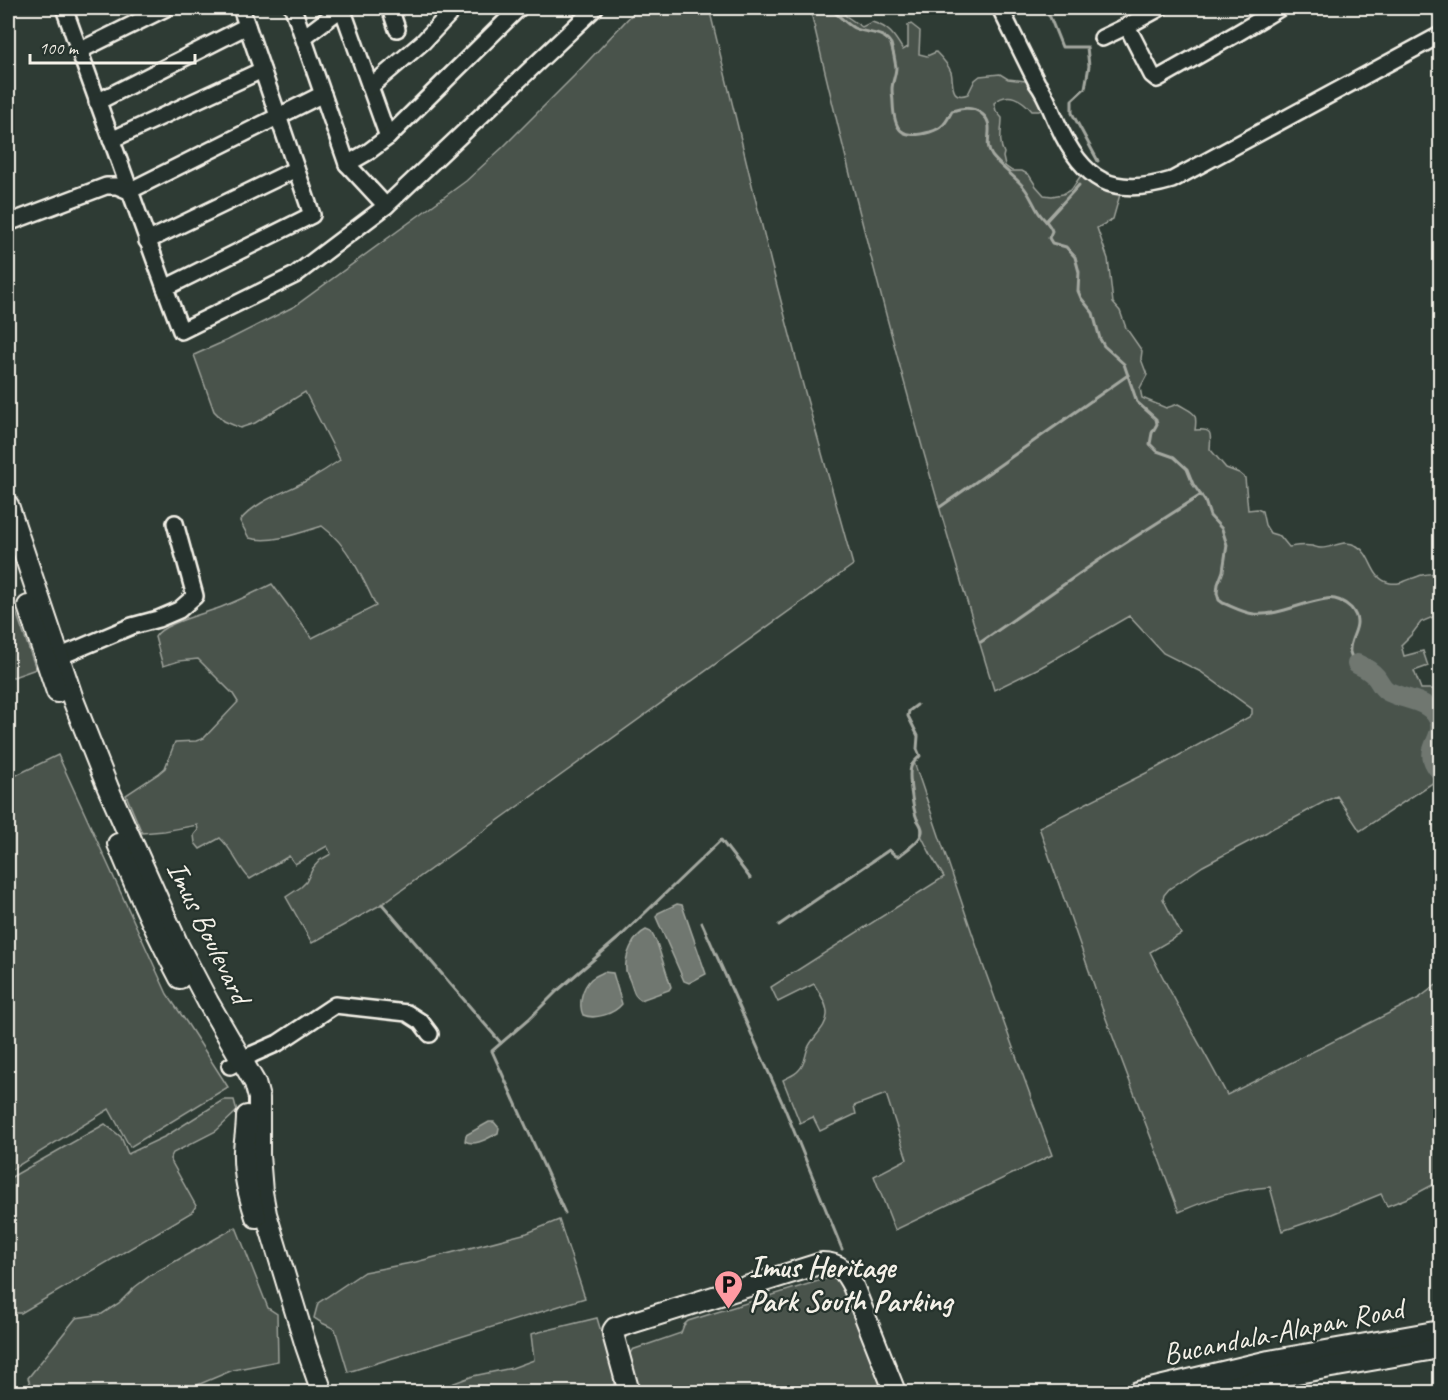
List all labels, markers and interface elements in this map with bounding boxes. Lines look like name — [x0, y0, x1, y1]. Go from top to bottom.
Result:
scale bar — [30, 27, 195, 65]
text: 100 m — [39, 37, 80, 59]
street label: Imus Boulevard — [158, 854, 262, 1013]
place label: Imus Heritage Park South Parking — [749, 1248, 955, 1320]
parking icon: Imus Heritage Park South Parking — [712, 1268, 744, 1310]
street label: Bucandala-Alapan Road — [1160, 1288, 1410, 1373]

